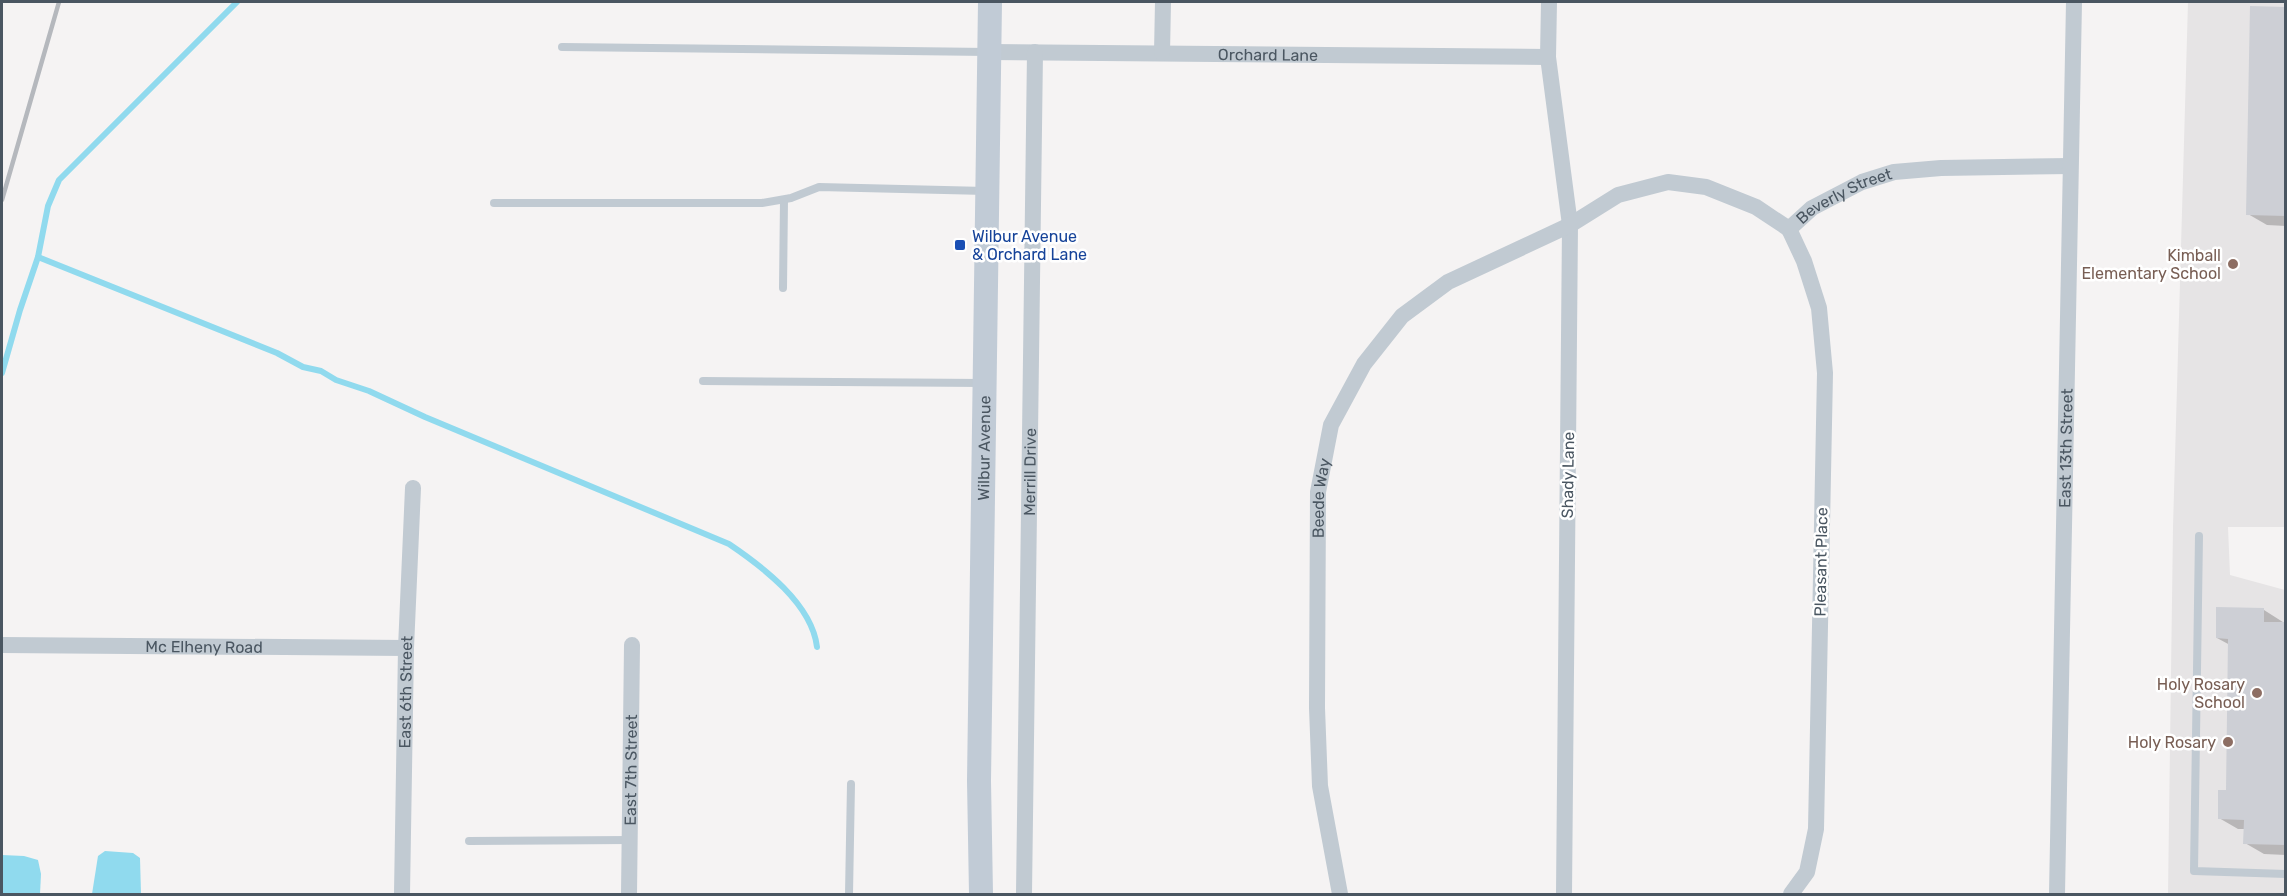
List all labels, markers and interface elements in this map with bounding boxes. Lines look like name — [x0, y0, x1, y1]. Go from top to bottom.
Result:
street label: Orchard Lane — [1218, 45, 1318, 64]
street label: Beverly Street — [1792, 164, 1894, 228]
place label: Wilbur Avenue & Orchard Lane — [972, 227, 1087, 264]
marker: Wilbur Avenue & Orchard Lane — [953, 238, 967, 252]
place label: Kimball Elementary School — [2081, 246, 2221, 283]
marker: Kimball Elementary School — [2226, 257, 2240, 271]
street label: East 13th Street — [2055, 388, 2076, 508]
street label: Wilbur Avenue — [973, 395, 994, 501]
street label: Merrill Drive — [1019, 428, 1040, 516]
street label: Shady Lane — [1558, 431, 1578, 519]
street label: Beede Way — [1308, 456, 1334, 538]
street label: Pleasant Place — [1811, 507, 1831, 617]
street label: East 6th Street — [395, 635, 416, 749]
street label: Mc Elheny Road — [145, 637, 263, 656]
place label: Holy Rosary School — [2157, 675, 2245, 712]
marker: Holy Rosary School — [2250, 686, 2264, 700]
street label: East 7th Street — [620, 714, 641, 826]
place label: Holy Rosary — [2128, 733, 2216, 752]
marker: Holy Rosary — [2221, 735, 2235, 749]

